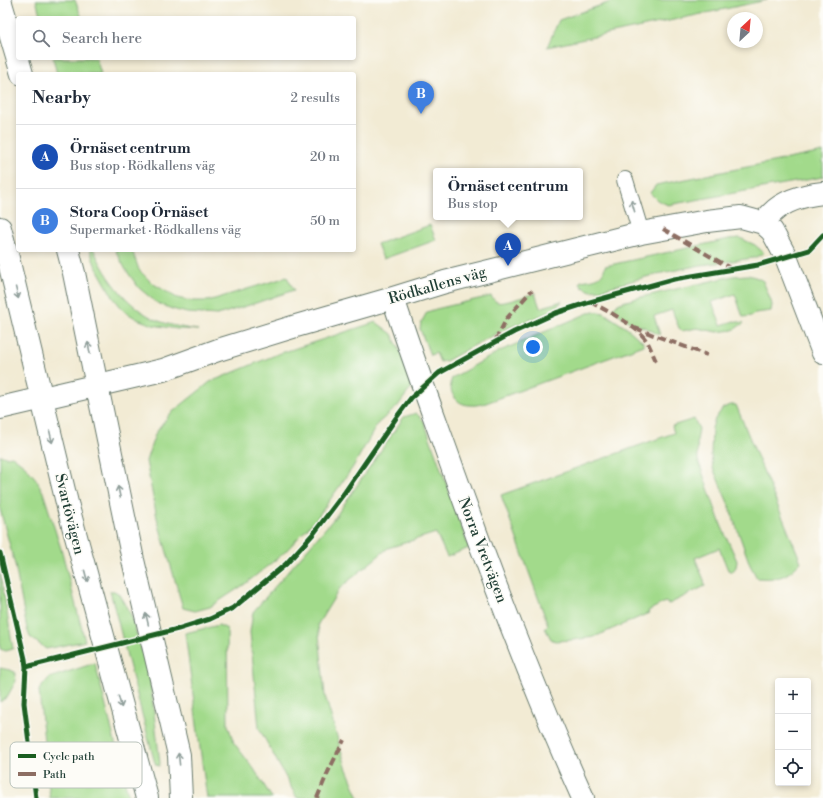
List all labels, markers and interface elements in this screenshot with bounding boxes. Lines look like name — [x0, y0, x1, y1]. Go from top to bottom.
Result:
north arrow — [727, 12, 763, 48]
search box — [16, 16, 356, 60]
icon: search — [30, 27, 52, 49]
text: Search here — [62, 29, 142, 48]
pin: B — [408, 81, 434, 114]
text: Nearby — [32, 87, 91, 109]
text: 2 results — [291, 90, 340, 106]
text: Örnäset centrum — [70, 139, 191, 158]
text: A — [40, 149, 50, 165]
text: 20 m — [310, 149, 340, 165]
text: Bus stop · Rödkallens väg — [70, 158, 215, 174]
popup — [433, 168, 583, 220]
text: Örnäset centrum — [448, 177, 568, 196]
text: Bus stop — [448, 196, 498, 212]
one-way arrow — [629, 200, 636, 213]
text: Stora Coop Örnäset — [70, 203, 208, 222]
text: B — [40, 213, 50, 229]
text: 50 m — [310, 213, 340, 229]
text: Supermarket · Rödkallens väg — [70, 222, 241, 238]
pin: A — [495, 233, 521, 266]
street label: Rödkallens väg — [386, 262, 488, 309]
one-way arrow — [13, 286, 21, 299]
your location — [523, 337, 543, 357]
one-way arrow — [85, 342, 93, 355]
one-way arrow — [48, 430, 56, 443]
street label: Svartövägen — [50, 472, 89, 557]
one-way arrow — [115, 486, 123, 499]
street label: Norra Vretvägen — [454, 495, 511, 606]
one-way arrow — [83, 569, 91, 582]
one-way arrow — [143, 613, 151, 626]
map controls — [775, 678, 811, 786]
button: + — [775, 678, 811, 714]
one-way arrow — [117, 695, 125, 708]
button: − — [775, 714, 811, 750]
legend — [10, 742, 142, 788]
text: Cycle path — [43, 750, 95, 764]
button: locate — [775, 750, 811, 786]
one-way arrow — [175, 753, 182, 766]
text: Path — [43, 768, 67, 782]

